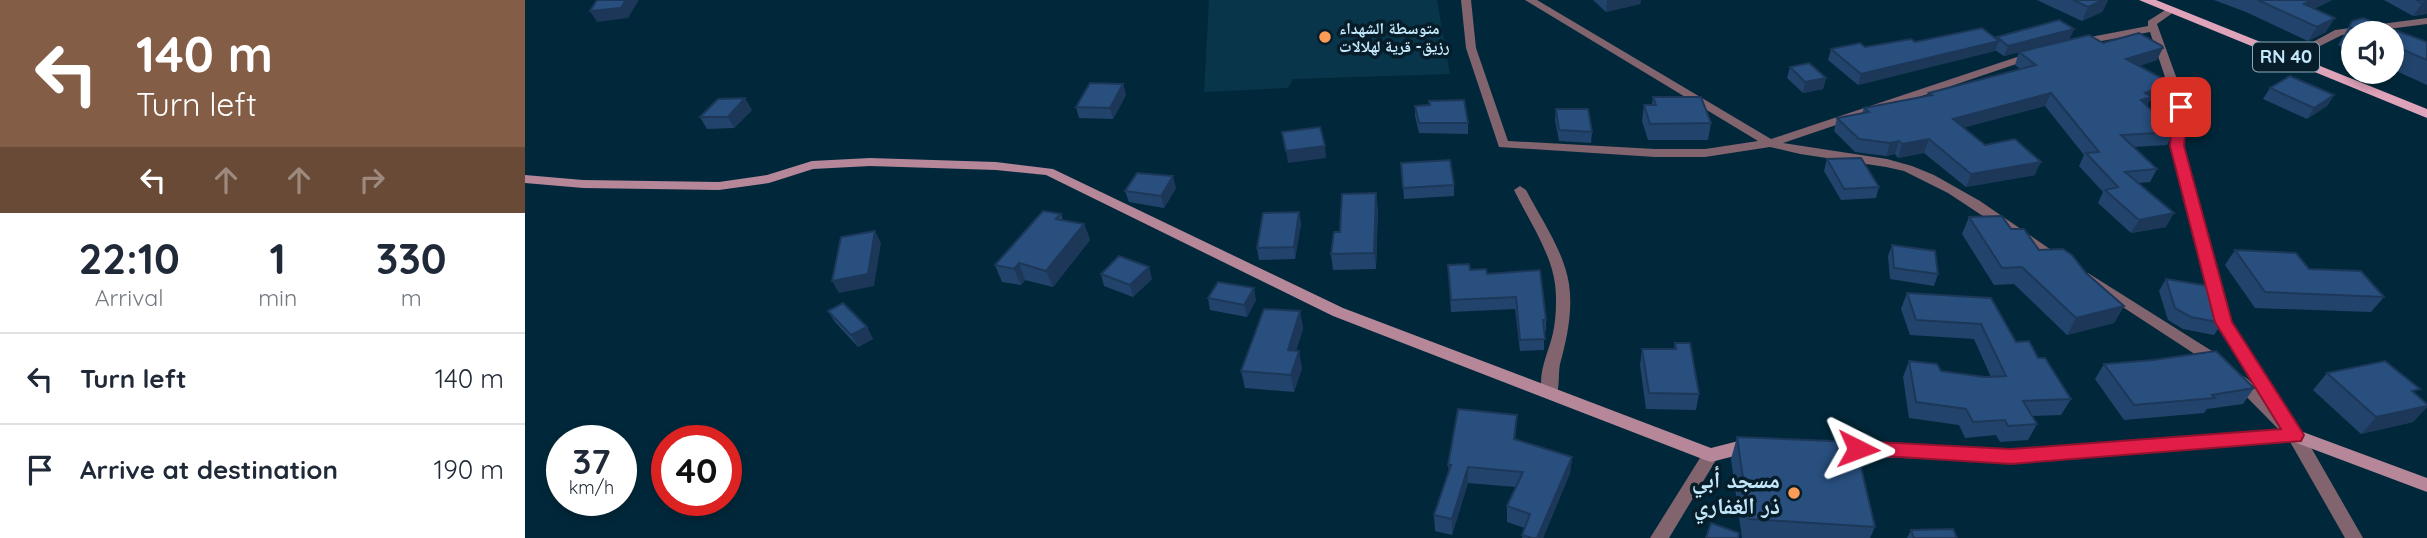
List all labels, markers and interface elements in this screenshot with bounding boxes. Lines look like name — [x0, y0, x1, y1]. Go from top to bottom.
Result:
place label: متوسطة الشهداء رزيق- قرية لهلالات — [1339, 18, 1450, 56]
map controls — [2341, 21, 2404, 84]
button: sound — [2341, 21, 2404, 84]
text: 140 m — [136, 23, 273, 84]
icon: left — [21, 28, 112, 119]
marker: متوسطة الشهداء رزيق- قرية لهلالات — [1317, 29, 1333, 45]
road number: RN 40 — [2253, 42, 2319, 72]
pin — [2151, 77, 2211, 137]
text: Turn left — [136, 84, 257, 124]
icon: arrive — [2162, 88, 2200, 126]
icon: left — [134, 161, 172, 199]
icon: ahead — [207, 161, 245, 199]
icon: ahead — [280, 161, 318, 199]
icon: right — [353, 161, 391, 199]
text: 22:10 — [78, 232, 180, 285]
text: 1 — [270, 232, 286, 285]
text: 330 — [376, 232, 447, 285]
text: Arrival — [95, 283, 164, 312]
text: min — [258, 283, 297, 312]
text: m — [401, 283, 422, 312]
icon: left — [21, 360, 59, 398]
text: Turn left — [80, 362, 187, 395]
text: 140 m — [435, 362, 504, 395]
position arrow — [1821, 412, 1895, 486]
speed limit sign: 40 — [651, 425, 742, 516]
text: 37 — [572, 439, 611, 483]
icon: arrive — [21, 451, 59, 489]
text: Arrive at destination — [80, 453, 338, 486]
text: 190 m — [434, 453, 504, 486]
place label: مسجد أبي ذر الغفاري — [1692, 465, 1780, 525]
text: km/h — [569, 476, 614, 499]
marker: مسجد أبي ذر الغفاري — [1786, 485, 1802, 501]

